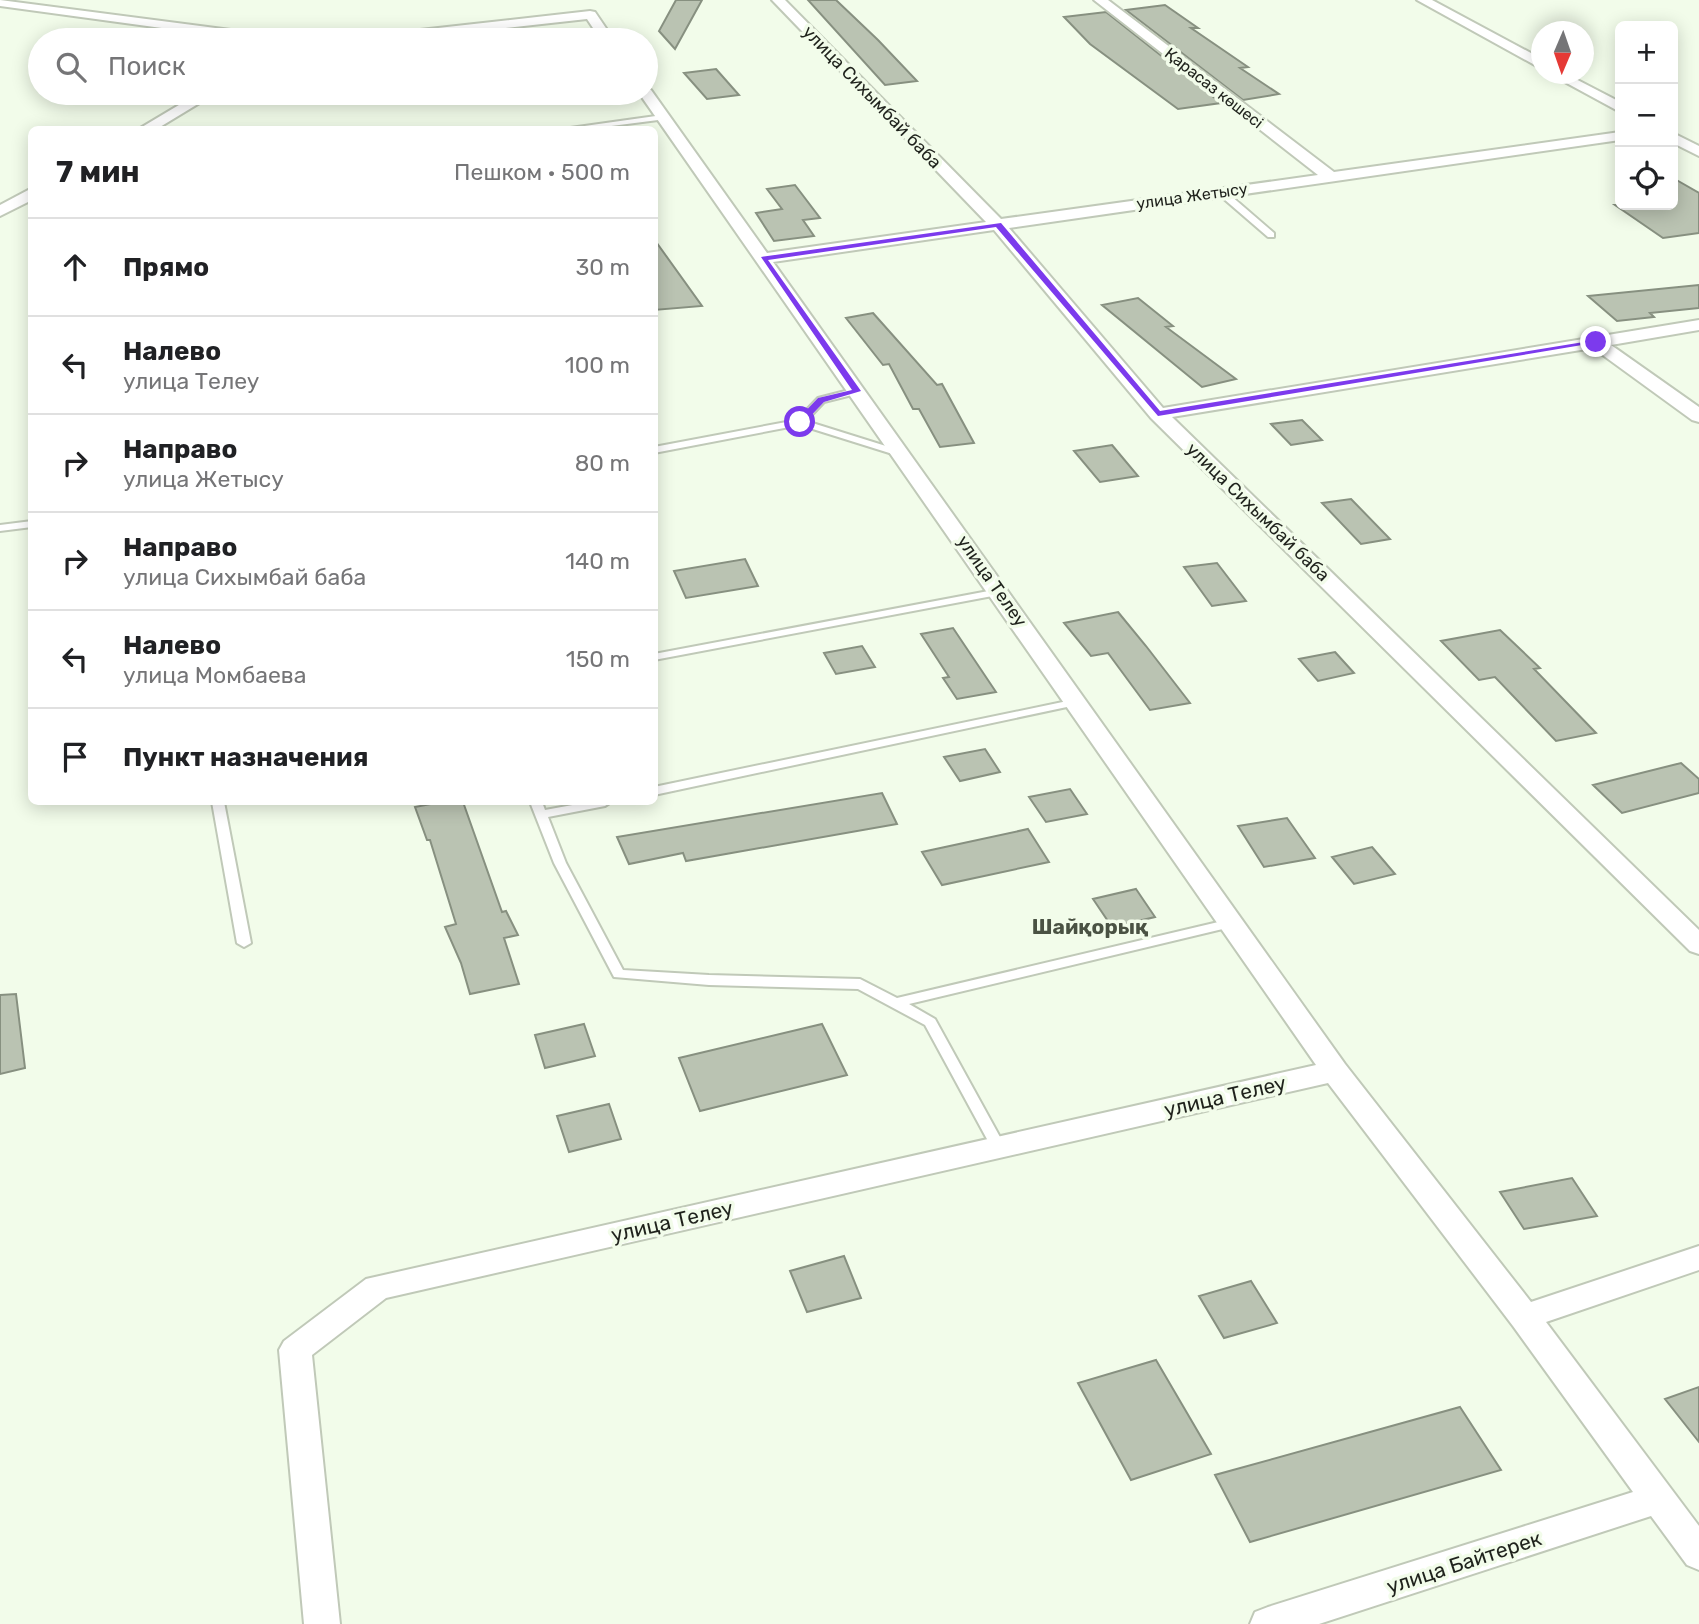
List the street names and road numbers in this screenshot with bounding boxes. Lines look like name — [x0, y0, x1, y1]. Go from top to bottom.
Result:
street label: улица Сихымбай баба — [798, 21, 946, 173]
street label: Қарасаз көшесі — [1161, 44, 1267, 132]
street label: улица Жетысу — [1135, 179, 1249, 213]
street label: улица Сихымбай баба — [1182, 438, 1334, 586]
street label: улица Телеу — [952, 531, 1032, 631]
street label: улица Телеу — [1162, 1070, 1288, 1122]
street label: улица Телеу — [609, 1195, 735, 1247]
street label: улица Байтерек — [1383, 1525, 1545, 1599]

